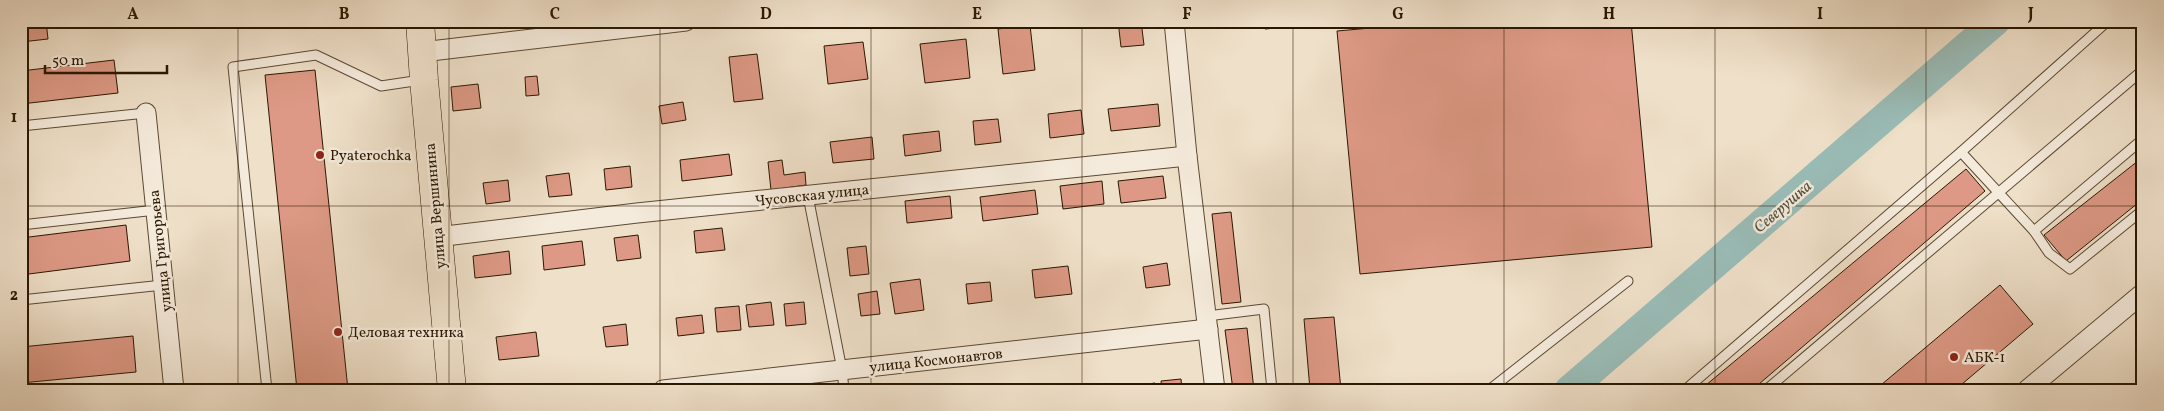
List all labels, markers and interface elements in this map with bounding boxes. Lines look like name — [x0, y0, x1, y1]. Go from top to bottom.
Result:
text: A — [127, 4, 139, 26]
text: B — [339, 4, 350, 26]
text: C — [550, 4, 560, 26]
text: D — [760, 4, 772, 26]
text: E — [972, 4, 982, 26]
text: F — [1182, 4, 1192, 26]
text: G — [1392, 4, 1404, 26]
text: H — [1603, 4, 1615, 26]
text: I — [1817, 4, 1823, 26]
text: J — [2027, 4, 2034, 26]
scale bar — [45, 42, 168, 74]
text: 50 m — [52, 51, 84, 72]
text: 1 — [11, 107, 17, 129]
street label: улица Вершинина — [421, 142, 452, 270]
place label: Pyaterochka — [330, 146, 411, 167]
marker: Pyaterochka — [314, 149, 326, 161]
water label: Северушка — [1750, 176, 1817, 239]
street label: Чусовская улица — [754, 180, 870, 213]
street label: улица Григорьева — [145, 189, 178, 313]
text: 2 — [10, 285, 18, 307]
place label: Деловая техника — [348, 323, 464, 344]
marker: Деловая техника — [332, 326, 344, 338]
street label: улица Космонавтов — [868, 344, 1004, 379]
place label: АБК-1 — [1964, 348, 2005, 369]
marker: АБК-1 — [1948, 351, 1960, 363]

